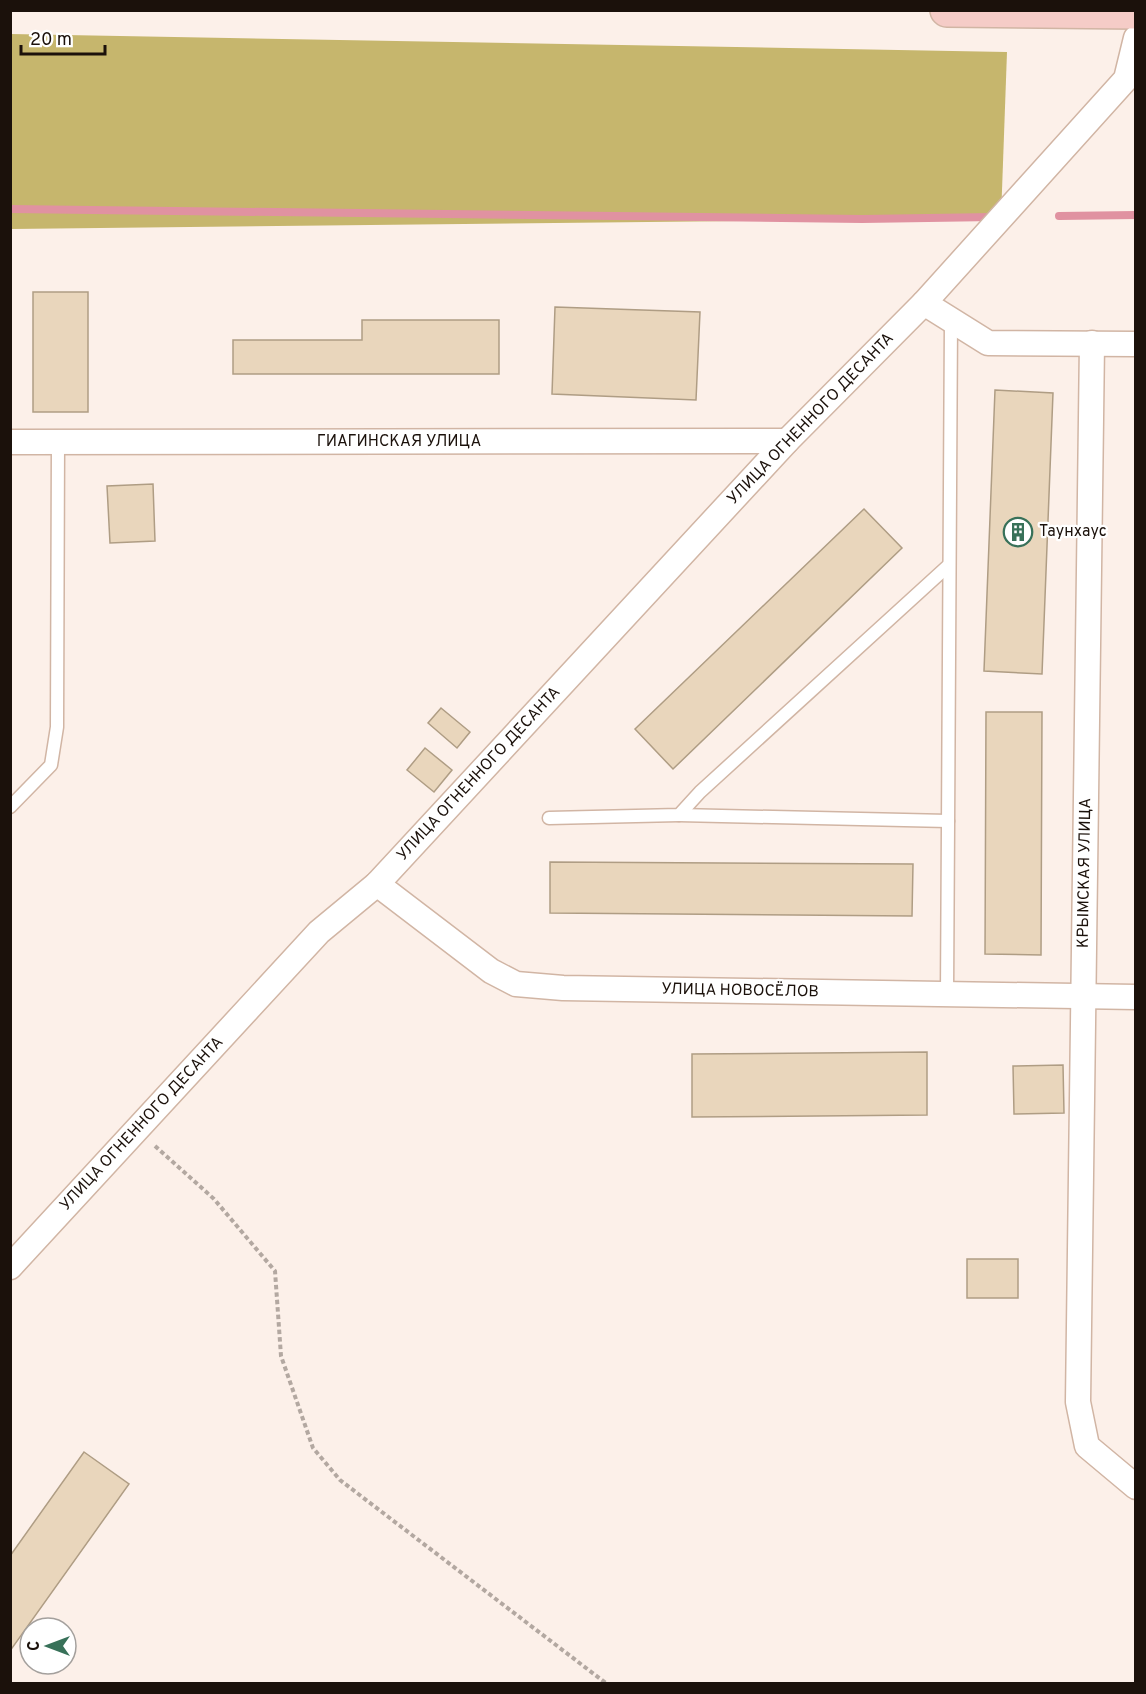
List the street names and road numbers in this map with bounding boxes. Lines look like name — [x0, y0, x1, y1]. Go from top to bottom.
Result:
street label: УЛИЦА ОГНЕННОГО ДЕСАНТА — [724, 329, 899, 509]
street label: ГИАГИНСКАЯ УЛИЦА — [317, 432, 481, 452]
street label: УЛИЦА ОГНЕННОГО ДЕСАНТА — [393, 683, 565, 865]
street label: КРЫМСКАЯ УЛИЦА — [1074, 797, 1096, 948]
street label: УЛИЦА НОВОСЁЛОВ — [661, 978, 819, 1002]
street label: УЛИЦА ОГНЕННОГО ДЕСАНТА — [56, 1033, 228, 1215]

